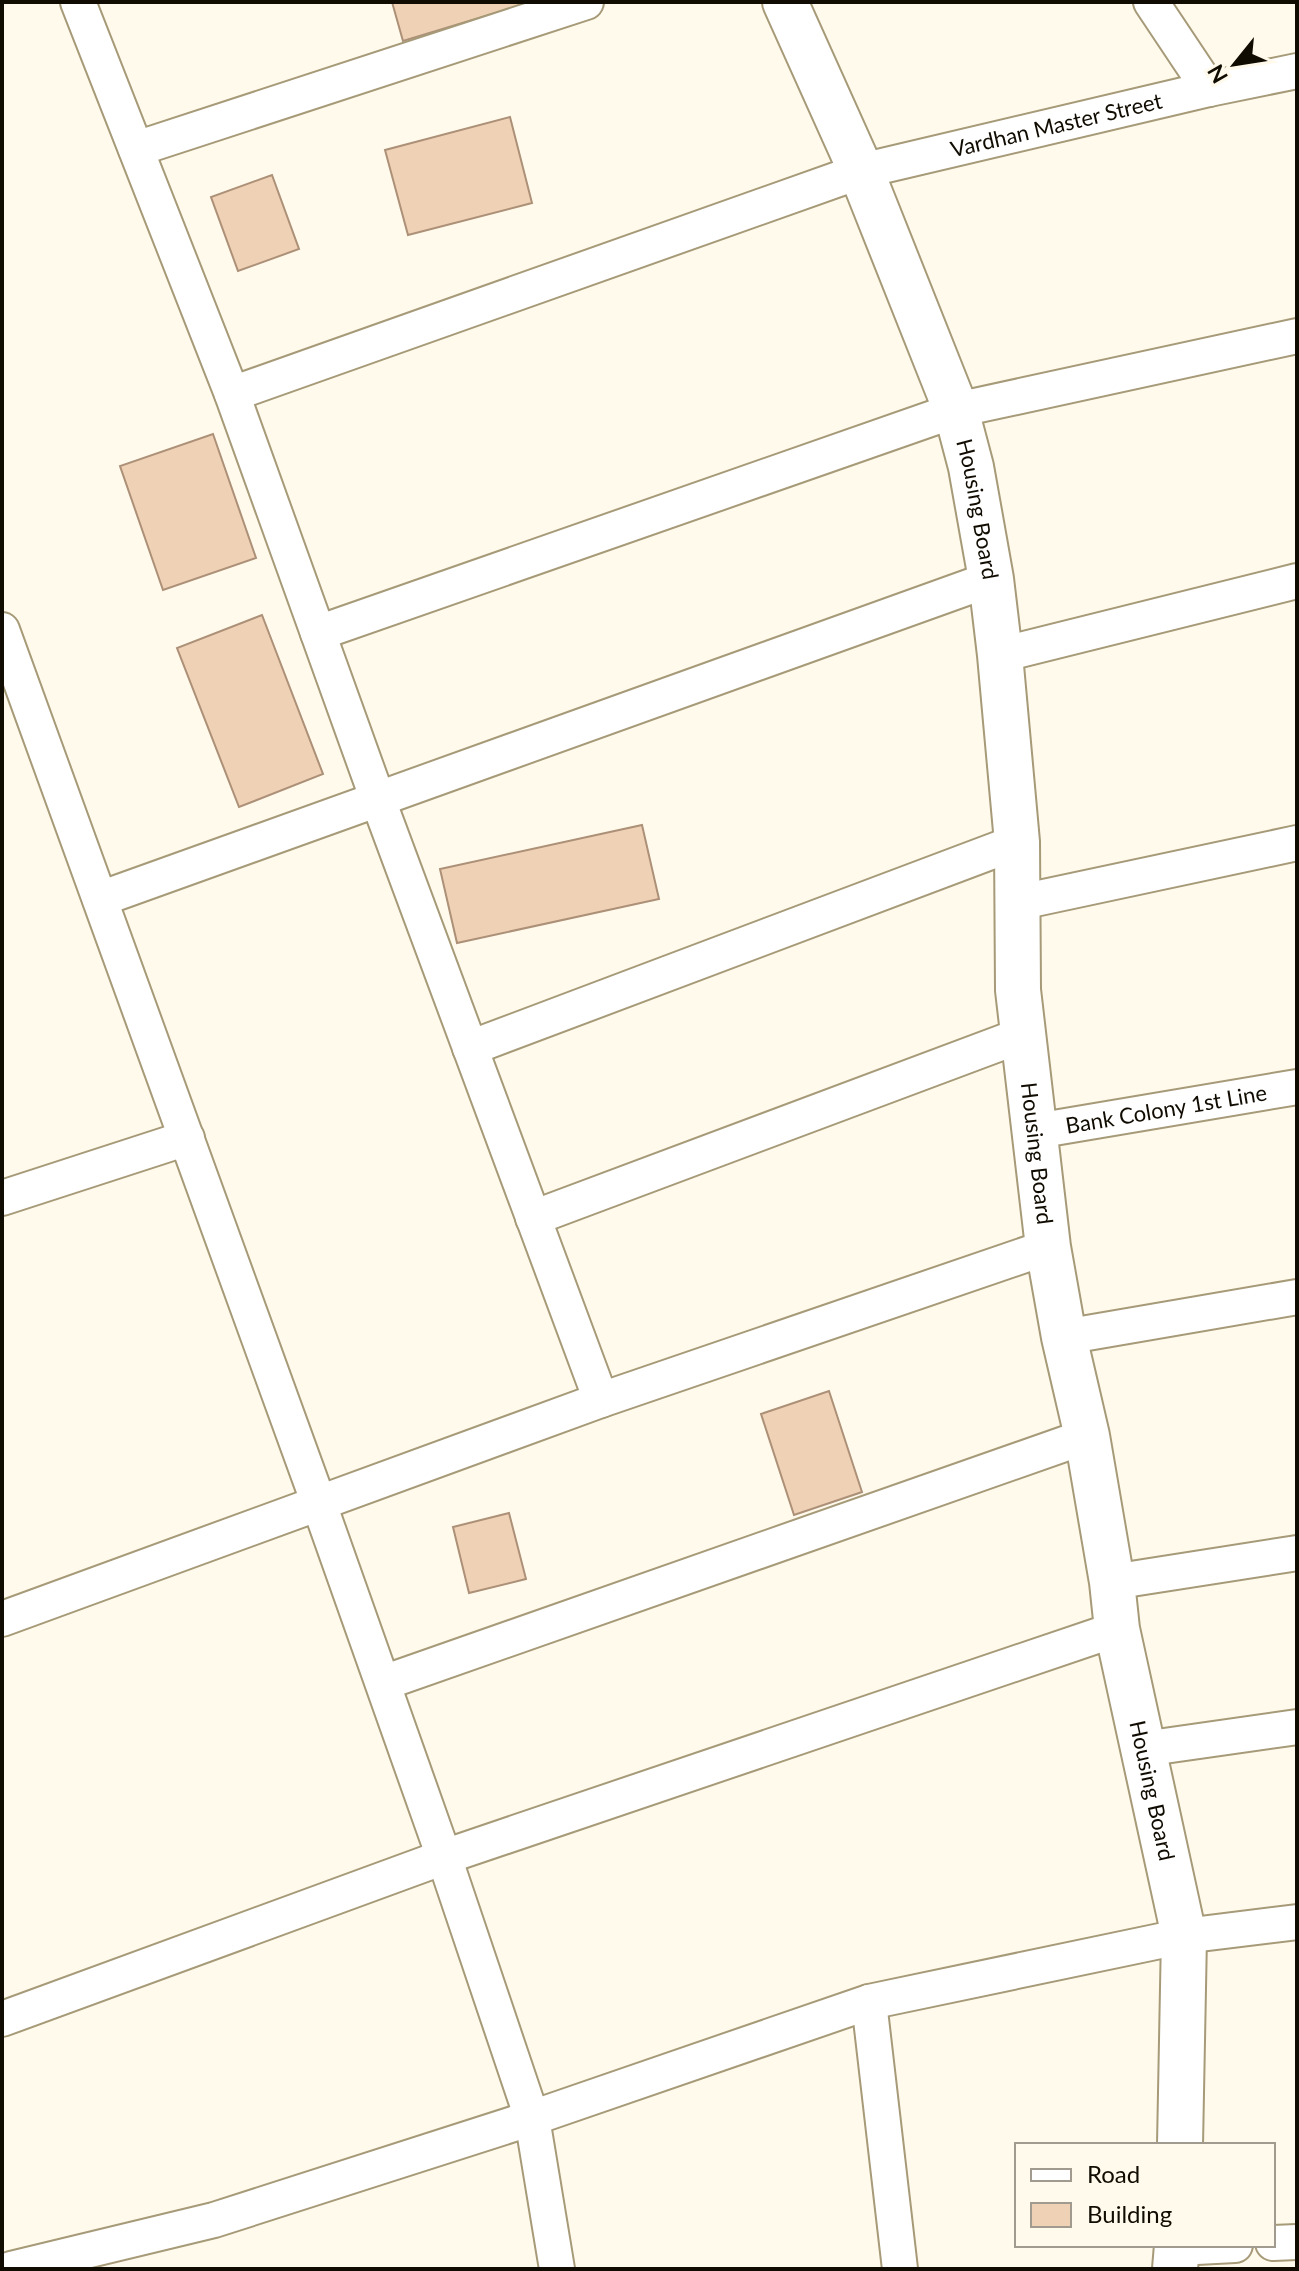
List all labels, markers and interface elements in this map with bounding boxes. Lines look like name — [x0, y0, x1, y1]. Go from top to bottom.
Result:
north arrow — [1195, 24, 1275, 104]
text: N — [1201, 60, 1233, 88]
street label: Vardhan Master Street — [948, 87, 1165, 162]
street label: Housing Board — [951, 436, 1005, 581]
street label: Bank Colony 1st Line — [1063, 1078, 1269, 1139]
street label: Housing Board — [1016, 1081, 1059, 1226]
street label: Housing Board — [1124, 1718, 1181, 1863]
legend — [1015, 2143, 1275, 2247]
text: Road — [1087, 2159, 1140, 2188]
text: Building — [1087, 2199, 1172, 2228]

